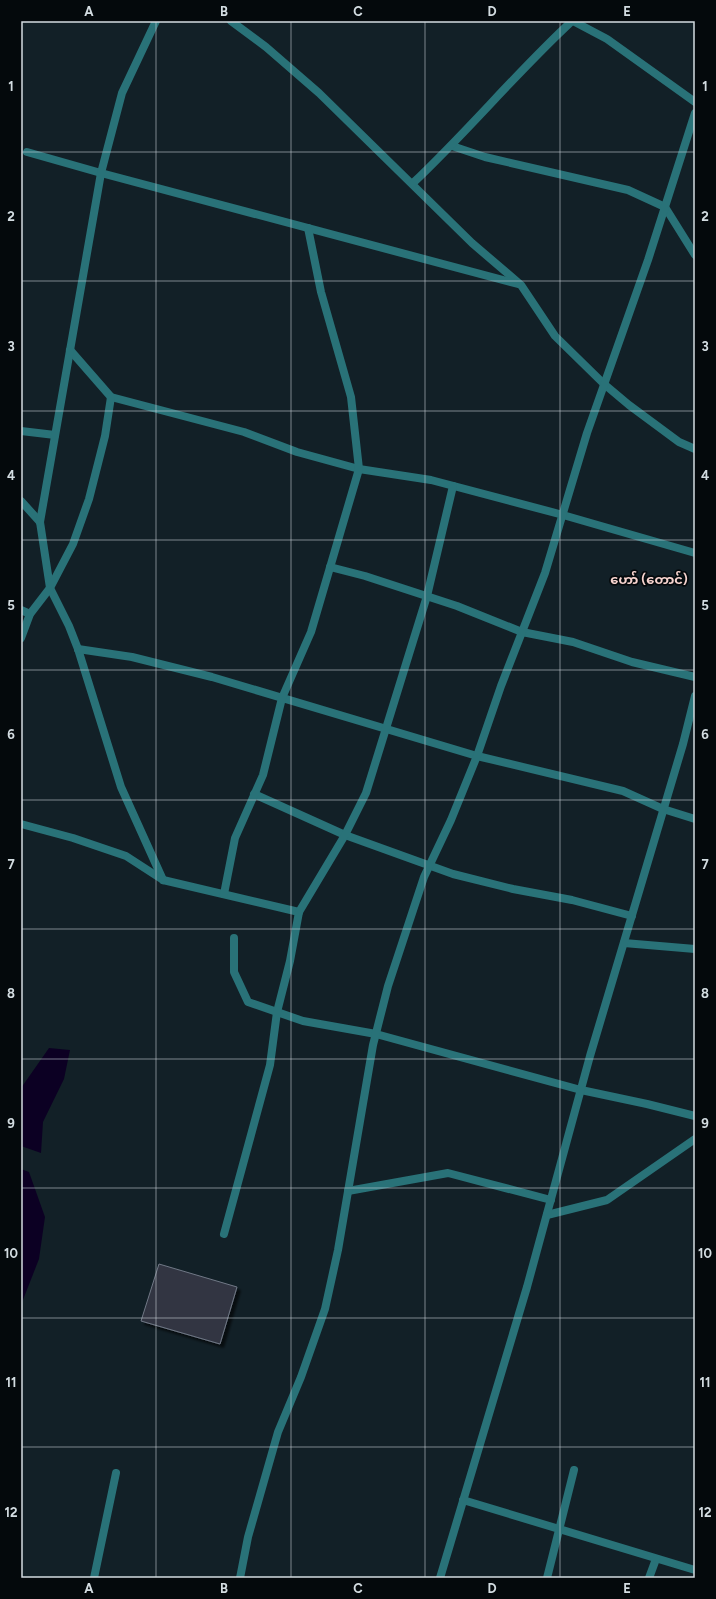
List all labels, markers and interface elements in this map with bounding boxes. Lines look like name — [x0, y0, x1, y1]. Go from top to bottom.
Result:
text: A — [84, 4, 94, 19]
text: B — [220, 4, 228, 19]
text: C — [353, 4, 363, 19]
text: D — [487, 4, 497, 19]
text: E — [623, 4, 631, 19]
text: 1 — [8, 79, 14, 94]
text: 1 — [702, 79, 708, 94]
text: 2 — [7, 209, 15, 224]
text: 2 — [701, 209, 709, 224]
text: 3 — [7, 339, 15, 354]
text: 3 — [701, 339, 709, 354]
text: 4 — [7, 468, 15, 483]
text: 4 — [701, 468, 709, 483]
district label: ဟော် (တောင်) — [610, 570, 688, 587]
text: 5 — [7, 598, 15, 613]
text: 5 — [701, 598, 709, 613]
text: 6 — [7, 727, 15, 742]
text: 6 — [701, 727, 709, 742]
text: 7 — [7, 857, 15, 872]
text: 7 — [701, 857, 709, 872]
text: 8 — [7, 986, 15, 1001]
text: 8 — [701, 986, 709, 1001]
text: 9 — [7, 1116, 15, 1131]
text: 9 — [701, 1116, 709, 1131]
text: 10 — [4, 1246, 18, 1261]
text: 10 — [698, 1246, 712, 1261]
text: 11 — [6, 1375, 16, 1390]
text: 11 — [700, 1375, 710, 1390]
text: 12 — [4, 1505, 18, 1520]
text: 12 — [698, 1505, 712, 1520]
text: A — [84, 1581, 94, 1596]
text: B — [220, 1581, 228, 1596]
text: C — [353, 1581, 363, 1596]
text: D — [487, 1581, 497, 1596]
text: E — [623, 1581, 631, 1596]

